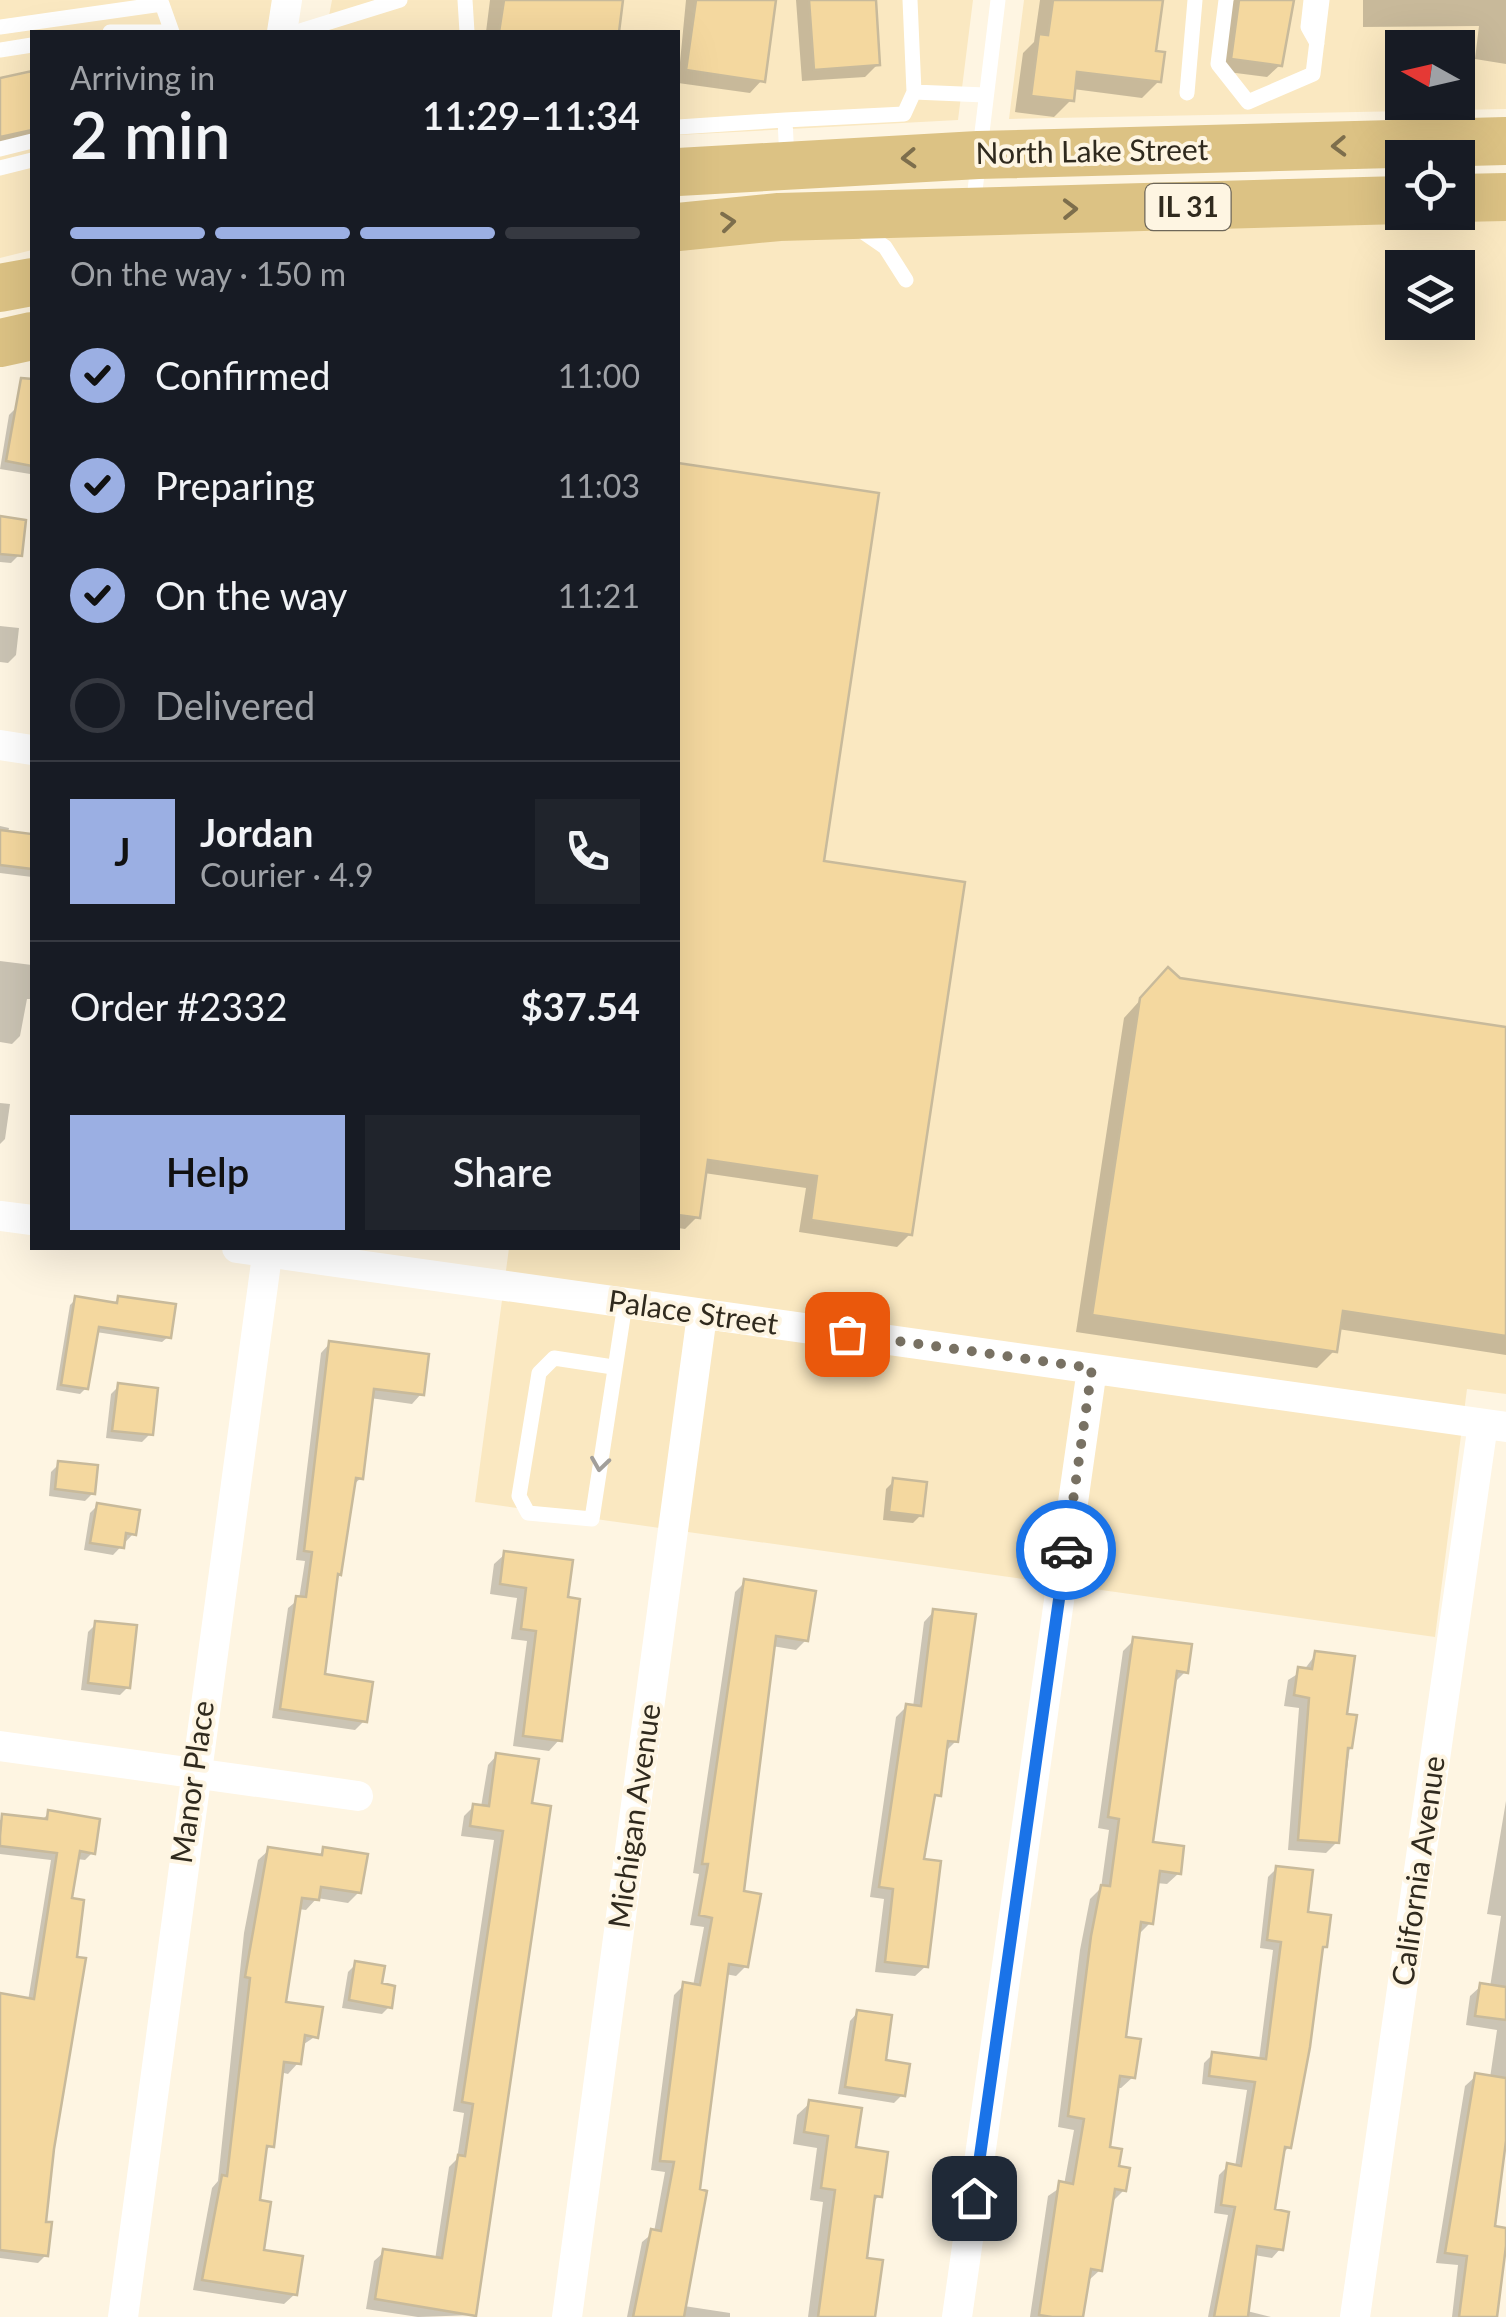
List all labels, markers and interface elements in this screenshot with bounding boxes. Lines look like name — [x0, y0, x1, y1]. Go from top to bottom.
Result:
north arrow — [1385, 30, 1475, 120]
map controls — [1385, 30, 1475, 340]
text: Arriving in — [70, 58, 215, 97]
text: 11:29–11:34 — [422, 92, 640, 138]
text: 2 min — [70, 95, 230, 173]
street label: North Lake Street — [975, 130, 1209, 170]
one-way arrow — [1330, 135, 1346, 156]
button: locate — [1385, 140, 1475, 230]
one-way arrow — [900, 147, 916, 168]
road number: IL 31 — [1146, 184, 1230, 230]
one-way arrow — [1064, 198, 1079, 220]
one-way arrow — [721, 212, 737, 233]
button: layers — [1385, 250, 1475, 340]
text: On the way · 150 m — [70, 254, 346, 293]
icon: check — [70, 348, 125, 403]
text: Confirmed — [155, 352, 331, 398]
text: 11:00 — [558, 356, 640, 395]
icon: check — [70, 458, 125, 513]
text: Preparing — [155, 462, 315, 508]
text: 11:03 — [558, 466, 640, 505]
icon: check — [70, 568, 125, 623]
text: On the way — [155, 572, 347, 618]
text: 11:21 — [558, 576, 640, 615]
text: Delivered — [155, 682, 315, 728]
button: phone — [535, 799, 640, 904]
text: Jordan — [200, 809, 313, 855]
text: J — [114, 828, 131, 874]
text: Courier · 4.9 — [200, 855, 374, 894]
text: Order #2332 — [70, 983, 287, 1029]
text: $37.54 — [521, 983, 640, 1029]
button: Help — [70, 1115, 345, 1230]
button: Share — [365, 1115, 640, 1230]
street label: Palace Street — [606, 1281, 781, 1341]
pin — [805, 1292, 890, 1377]
icon: bag — [820, 1307, 875, 1362]
one-way arrow — [590, 1456, 611, 1472]
courier — [1016, 1500, 1116, 1600]
icon: car — [1039, 1523, 1094, 1578]
street label: Manor Place — [162, 1698, 220, 1865]
street label: Michigan Avenue — [599, 1701, 667, 1930]
street label: California Avenue — [1383, 1753, 1451, 1988]
pin — [932, 2156, 1017, 2241]
icon: home — [947, 2171, 1002, 2226]

